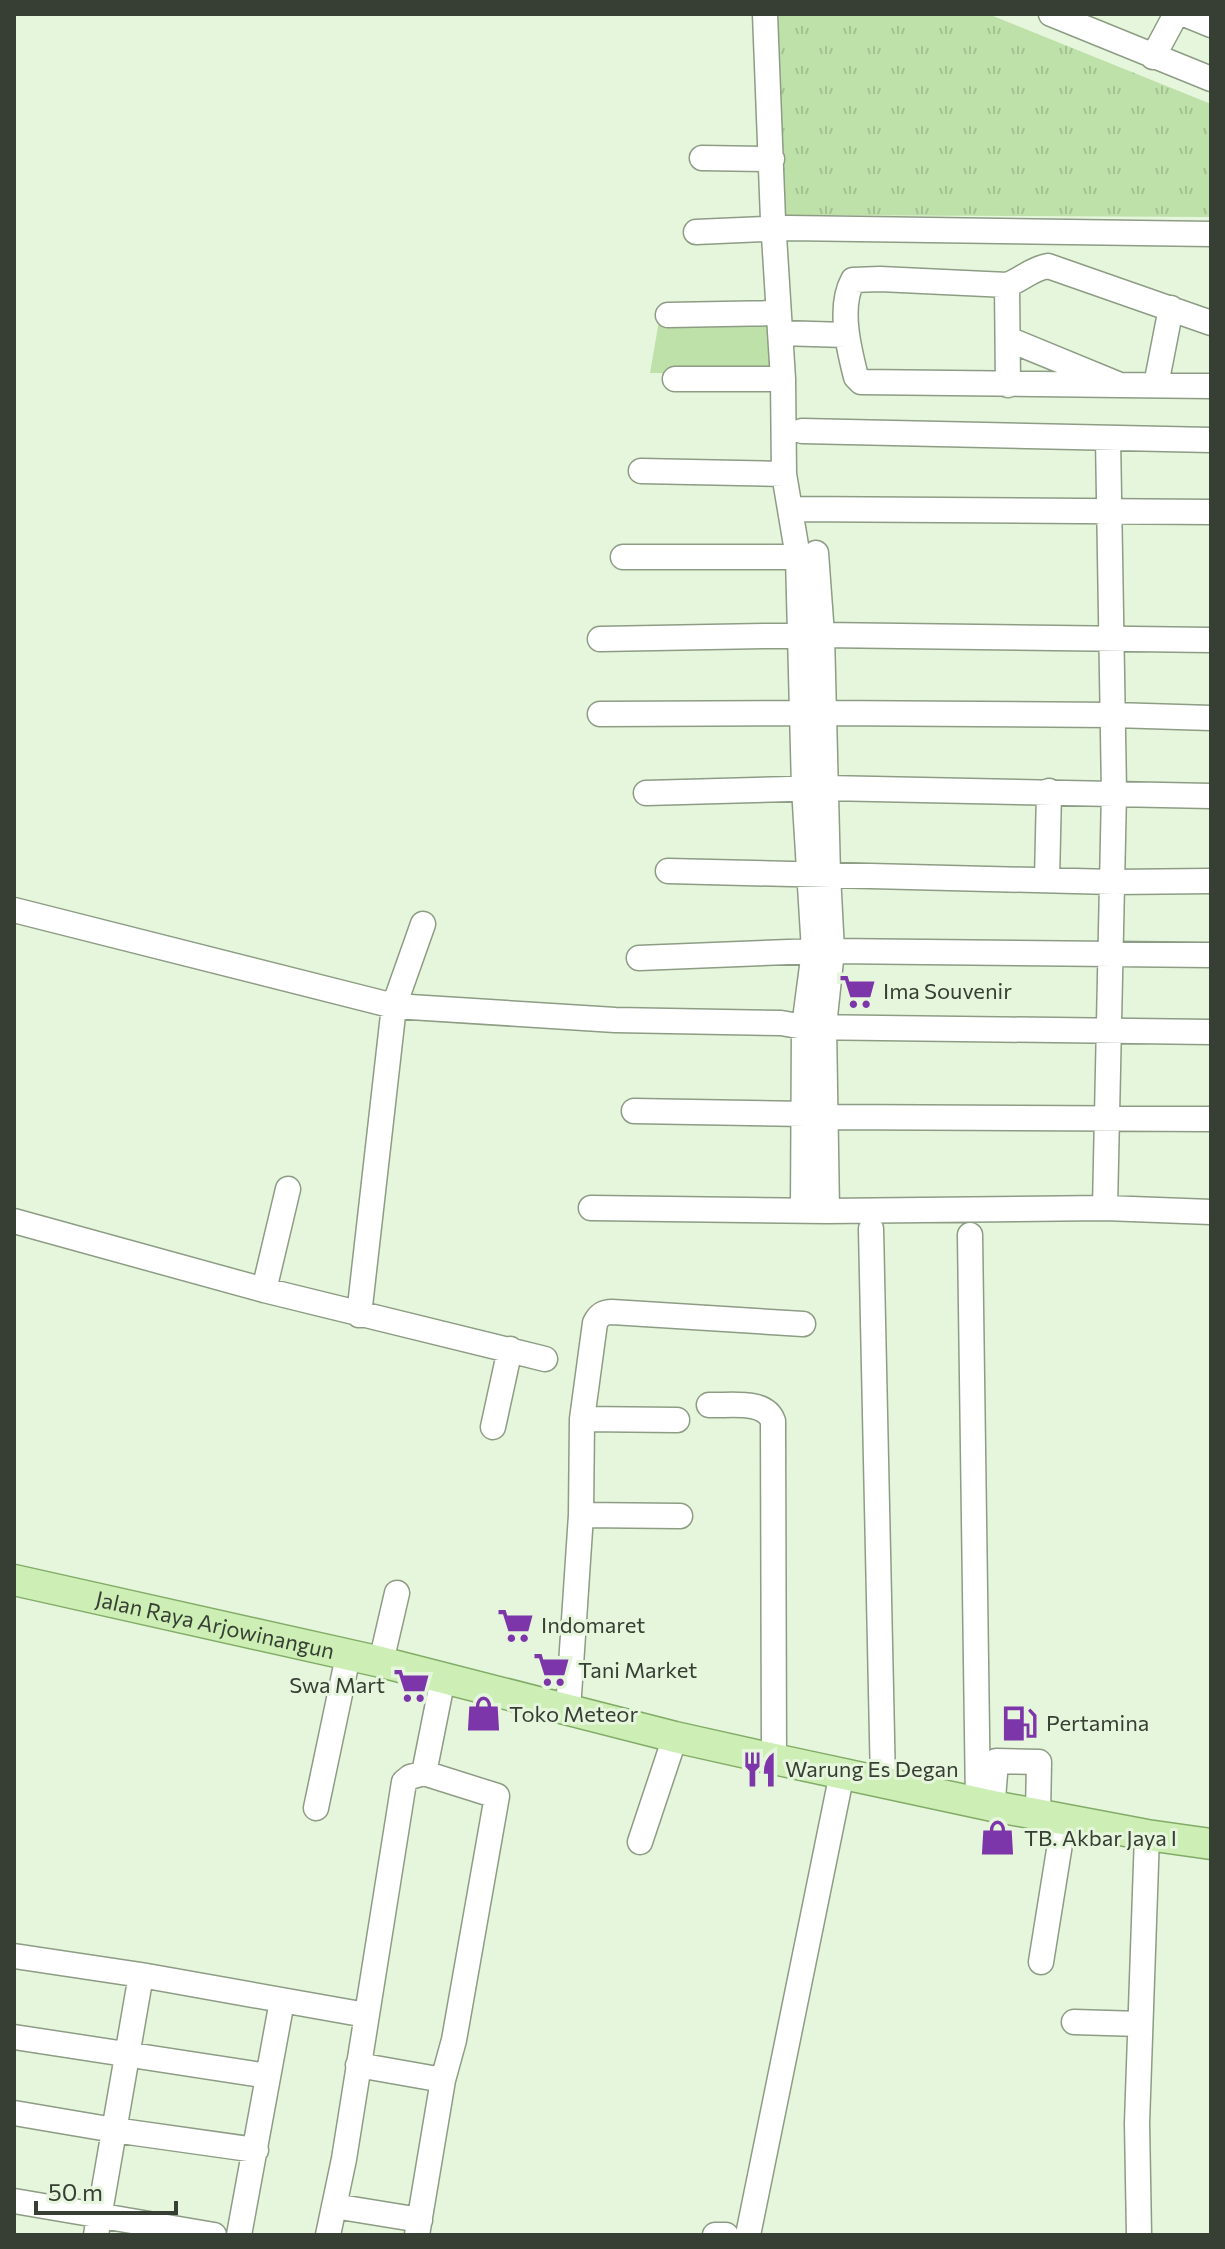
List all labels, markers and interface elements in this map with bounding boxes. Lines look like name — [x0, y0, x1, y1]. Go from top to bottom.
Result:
supermarket icon: Ima Souvenir — [838, 972, 876, 1010]
place label: Ima Souvenir — [883, 977, 1012, 1004]
street label: Jalan Raya Arjowinangun — [93, 1585, 337, 1664]
supermarket icon: Indomaret — [496, 1606, 534, 1644]
place label: Indomaret — [541, 1611, 645, 1638]
supermarket icon: Tani Market — [533, 1651, 571, 1689]
place label: Tani Market — [578, 1656, 697, 1683]
supermarket icon: Swa Mart — [392, 1666, 430, 1704]
place label: Swa Mart — [289, 1671, 385, 1698]
shop icon: Toko Meteor — [464, 1695, 502, 1733]
place label: Toko Meteor — [509, 1700, 638, 1727]
fuel station icon: Pertamina — [1001, 1704, 1039, 1742]
place label: Pertamina — [1046, 1709, 1149, 1736]
restaurant icon: Warung Es Degan — [740, 1750, 778, 1788]
place label: Warung Es Degan — [785, 1755, 959, 1782]
shop icon: TB. Akbar Jaya I — [979, 1819, 1017, 1857]
place label: TB. Akbar Jaya I — [1024, 1824, 1177, 1851]
scale bar — [36, 2165, 176, 2215]
text: 50 m — [48, 2177, 103, 2206]

